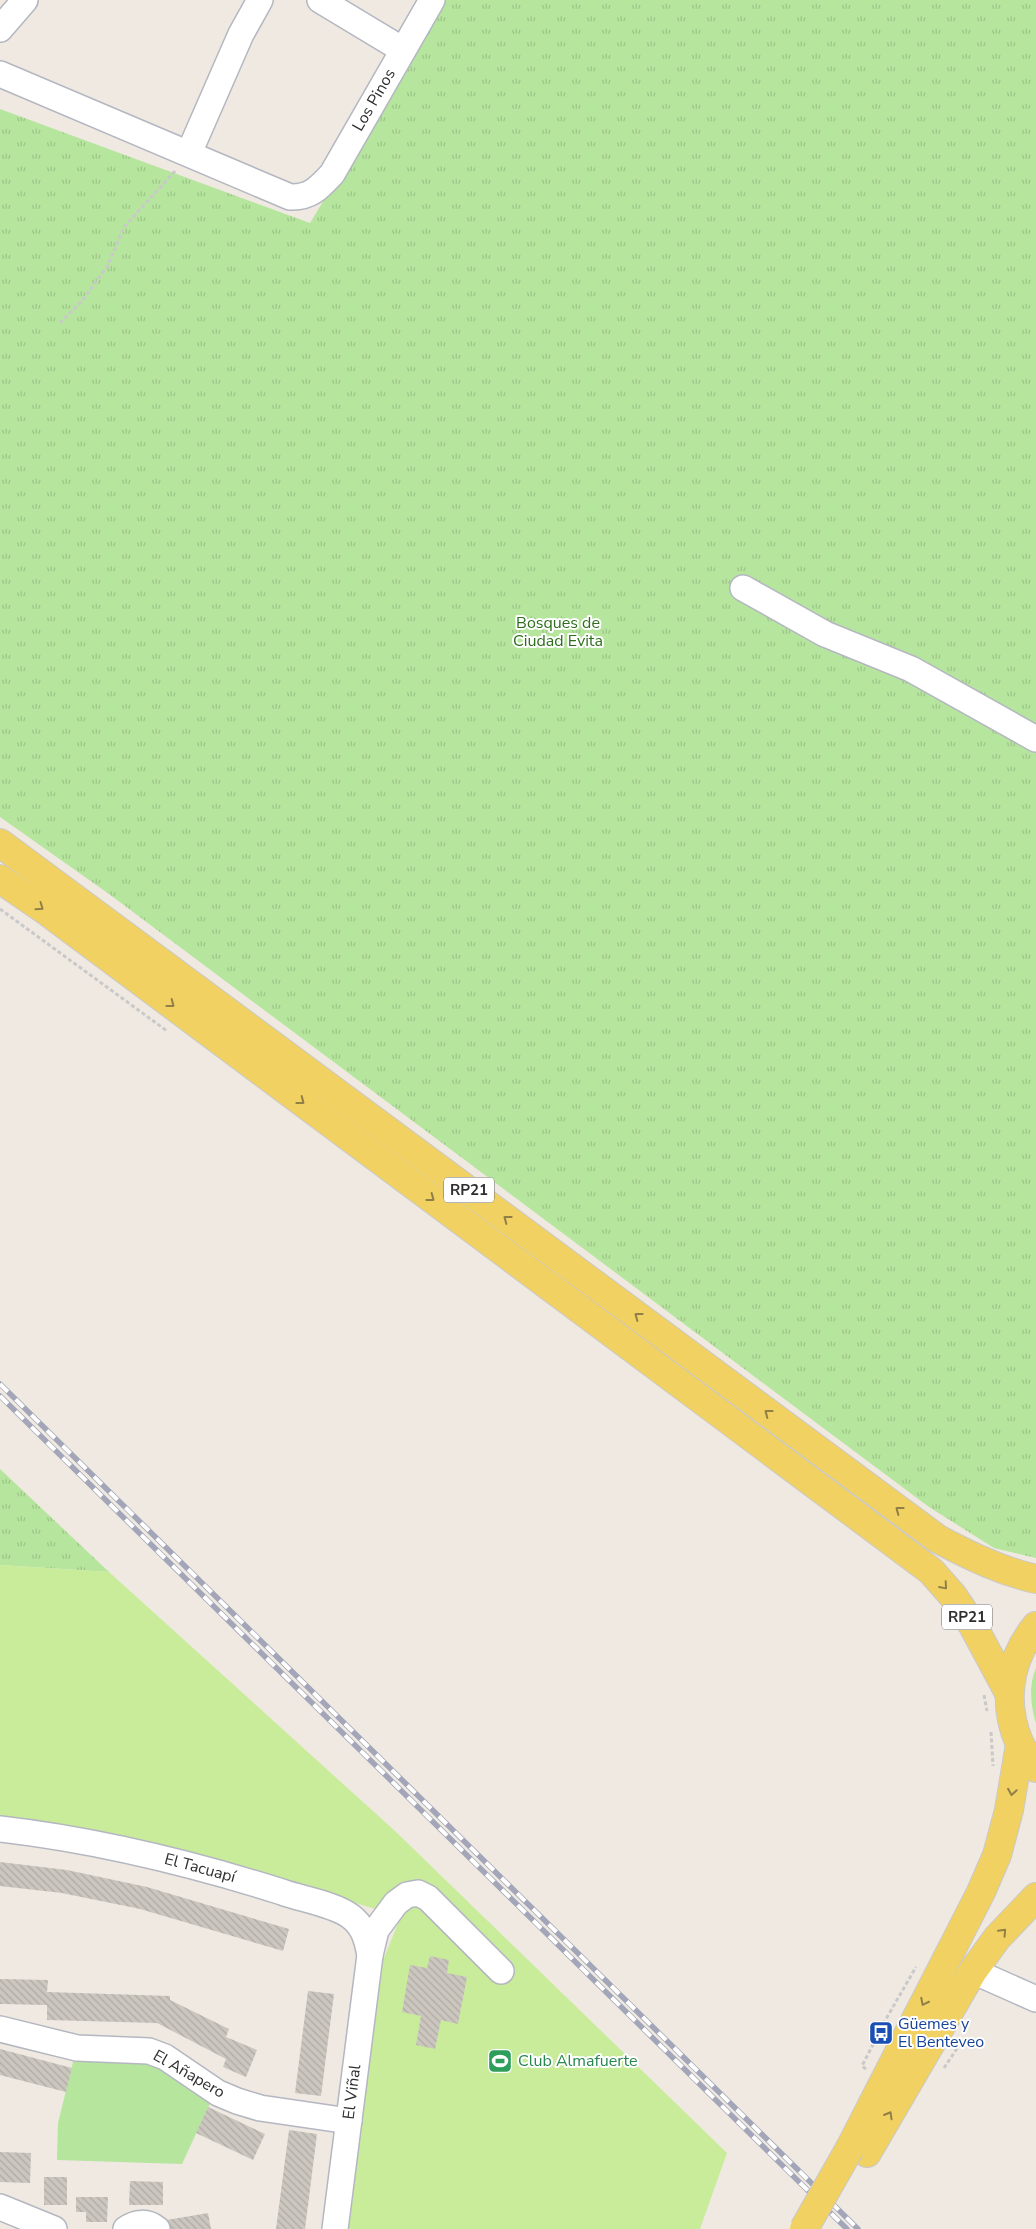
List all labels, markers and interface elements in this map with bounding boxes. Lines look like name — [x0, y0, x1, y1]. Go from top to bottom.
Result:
street label: Los Pinos — [347, 65, 401, 135]
park label: Bosques de Ciudad Evita — [513, 612, 603, 652]
one-way arrow — [34, 901, 44, 910]
one-way arrow — [165, 998, 174, 1006]
one-way arrow — [295, 1095, 304, 1103]
road number: RP21 — [444, 1178, 494, 1202]
one-way arrow — [425, 1192, 434, 1200]
one-way arrow — [504, 1216, 513, 1224]
one-way arrow — [635, 1313, 644, 1321]
one-way arrow — [765, 1410, 774, 1418]
one-way arrow — [895, 1506, 904, 1516]
one-way arrow — [938, 1580, 947, 1589]
road number: RP21 — [942, 1604, 992, 1630]
one-way arrow — [1008, 1787, 1018, 1796]
street label: El Tacuapí — [162, 1848, 239, 1888]
one-way arrow — [997, 1929, 1006, 1938]
one-way arrow — [920, 1996, 930, 2005]
place label: Güemes y El Benteveo — [898, 2013, 984, 2053]
bus stop icon: Güemes y El Benteveo — [868, 2020, 894, 2046]
street label: El Añapero — [149, 2045, 229, 2104]
sports icon: Club Almafuerte — [487, 2048, 513, 2074]
place label: Club Almafuerte — [518, 2050, 638, 2072]
street label: El Viñal — [338, 2063, 366, 2121]
one-way arrow — [883, 2111, 893, 2120]

